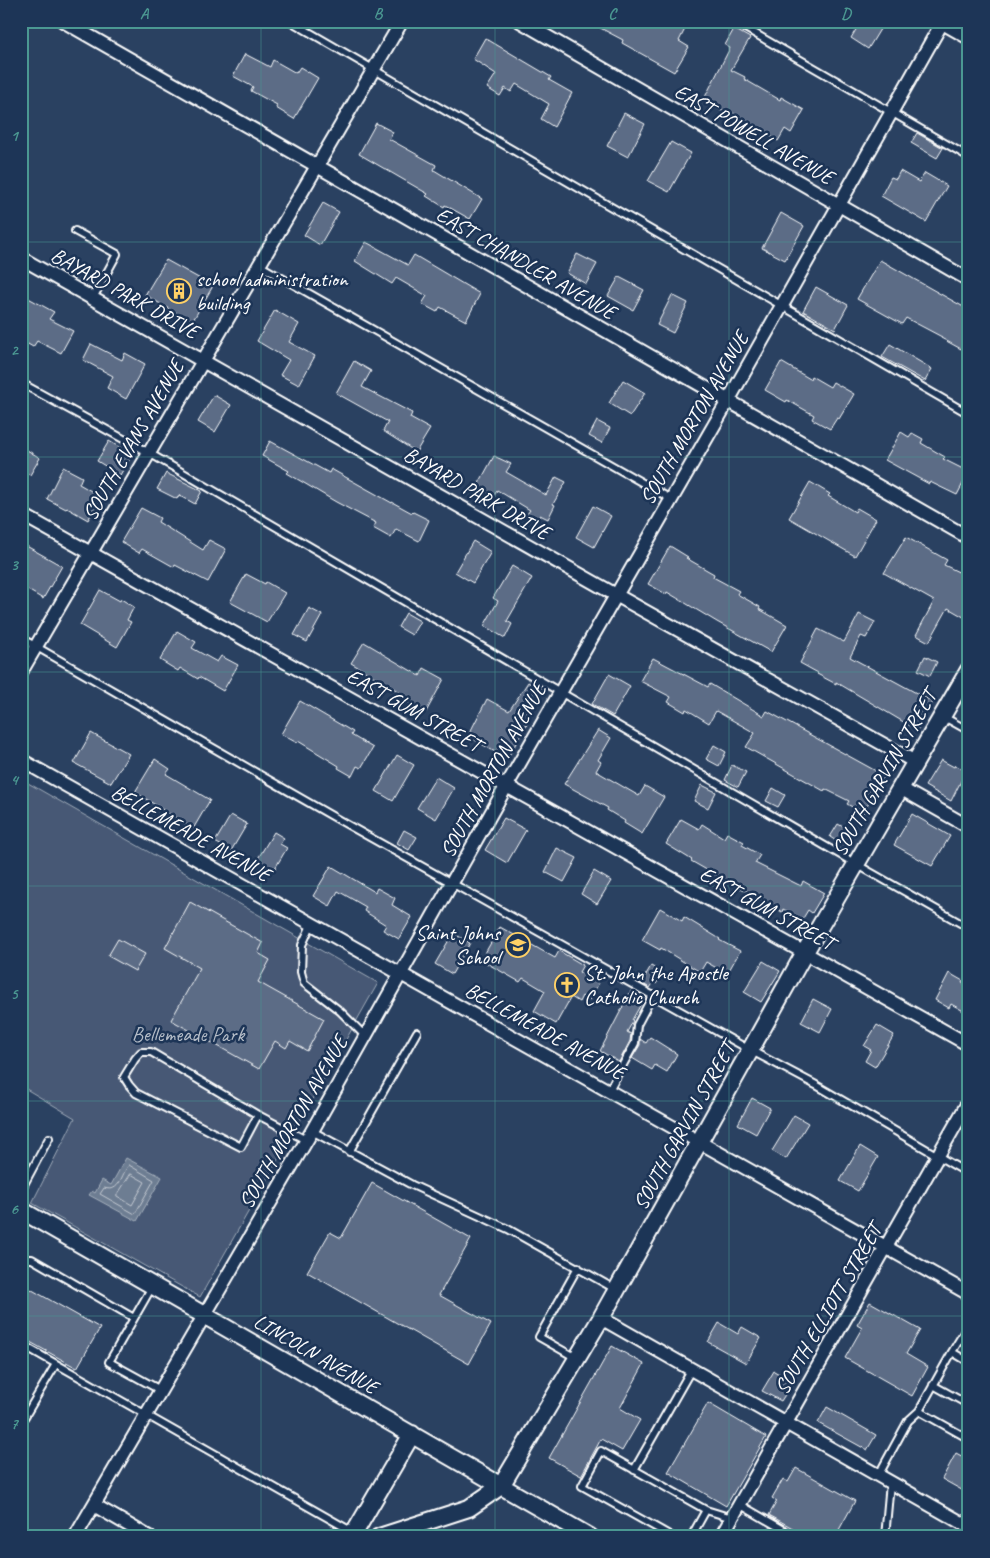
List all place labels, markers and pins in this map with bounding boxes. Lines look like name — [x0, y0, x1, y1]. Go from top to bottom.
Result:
place label: school administration building — [196, 266, 349, 316]
building icon: school administration building — [166, 278, 192, 304]
place label: Saint Johns School — [415, 920, 503, 970]
school or university icon: Saint Johns School — [505, 932, 531, 958]
place label: St. John the Apostle Catholic Church — [584, 960, 730, 1010]
church icon: St. John the Apostle Catholic Church — [554, 972, 580, 998]

